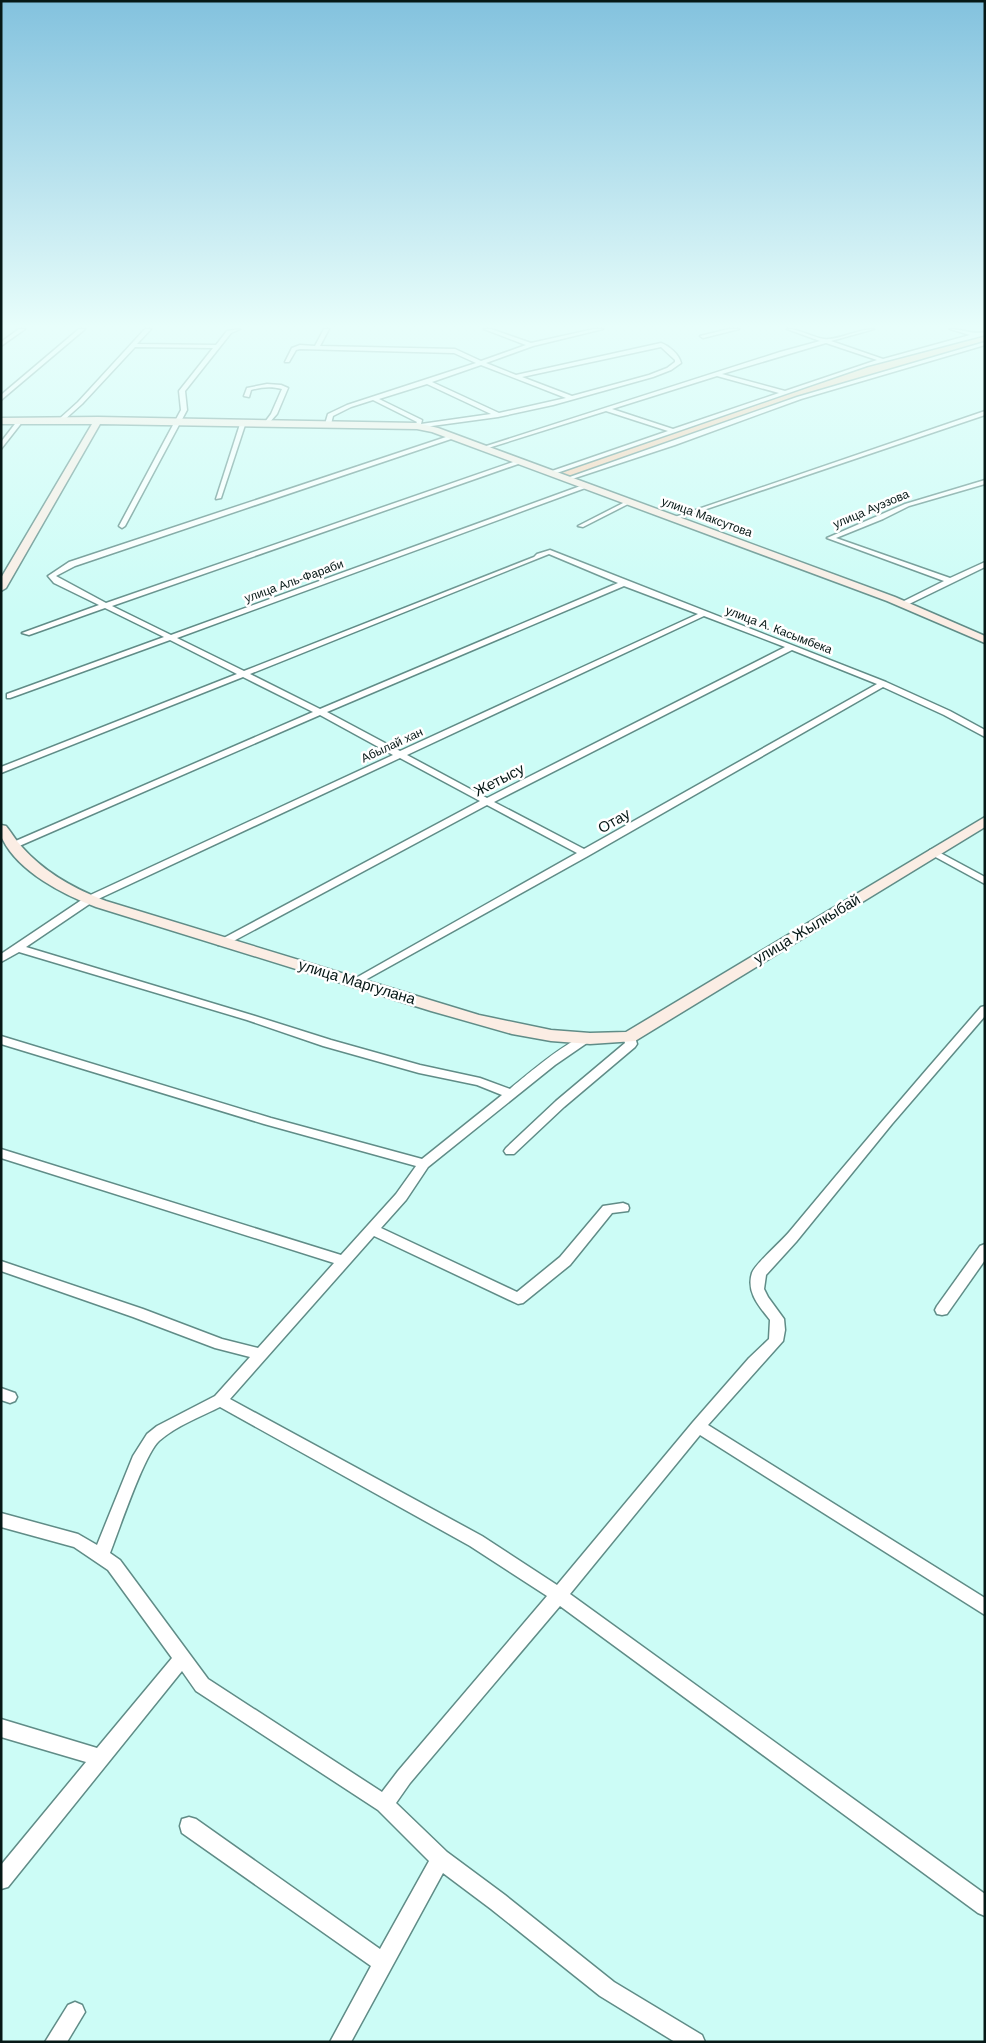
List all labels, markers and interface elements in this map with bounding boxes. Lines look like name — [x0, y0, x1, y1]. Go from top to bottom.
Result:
street label: улица Ауэзова — [831, 487, 911, 531]
street label: улица Максутова — [660, 494, 755, 540]
street label: улица Аль-Фараби — [243, 557, 345, 605]
street label: улица А. Касымбека — [724, 603, 835, 657]
street label: Абылай хан — [359, 725, 425, 765]
street label: Жетысу — [471, 759, 527, 799]
street label: Отау — [595, 804, 633, 836]
street label: улица Жылкыбай — [750, 890, 863, 967]
street label: улица Маргулана — [297, 956, 418, 1008]

